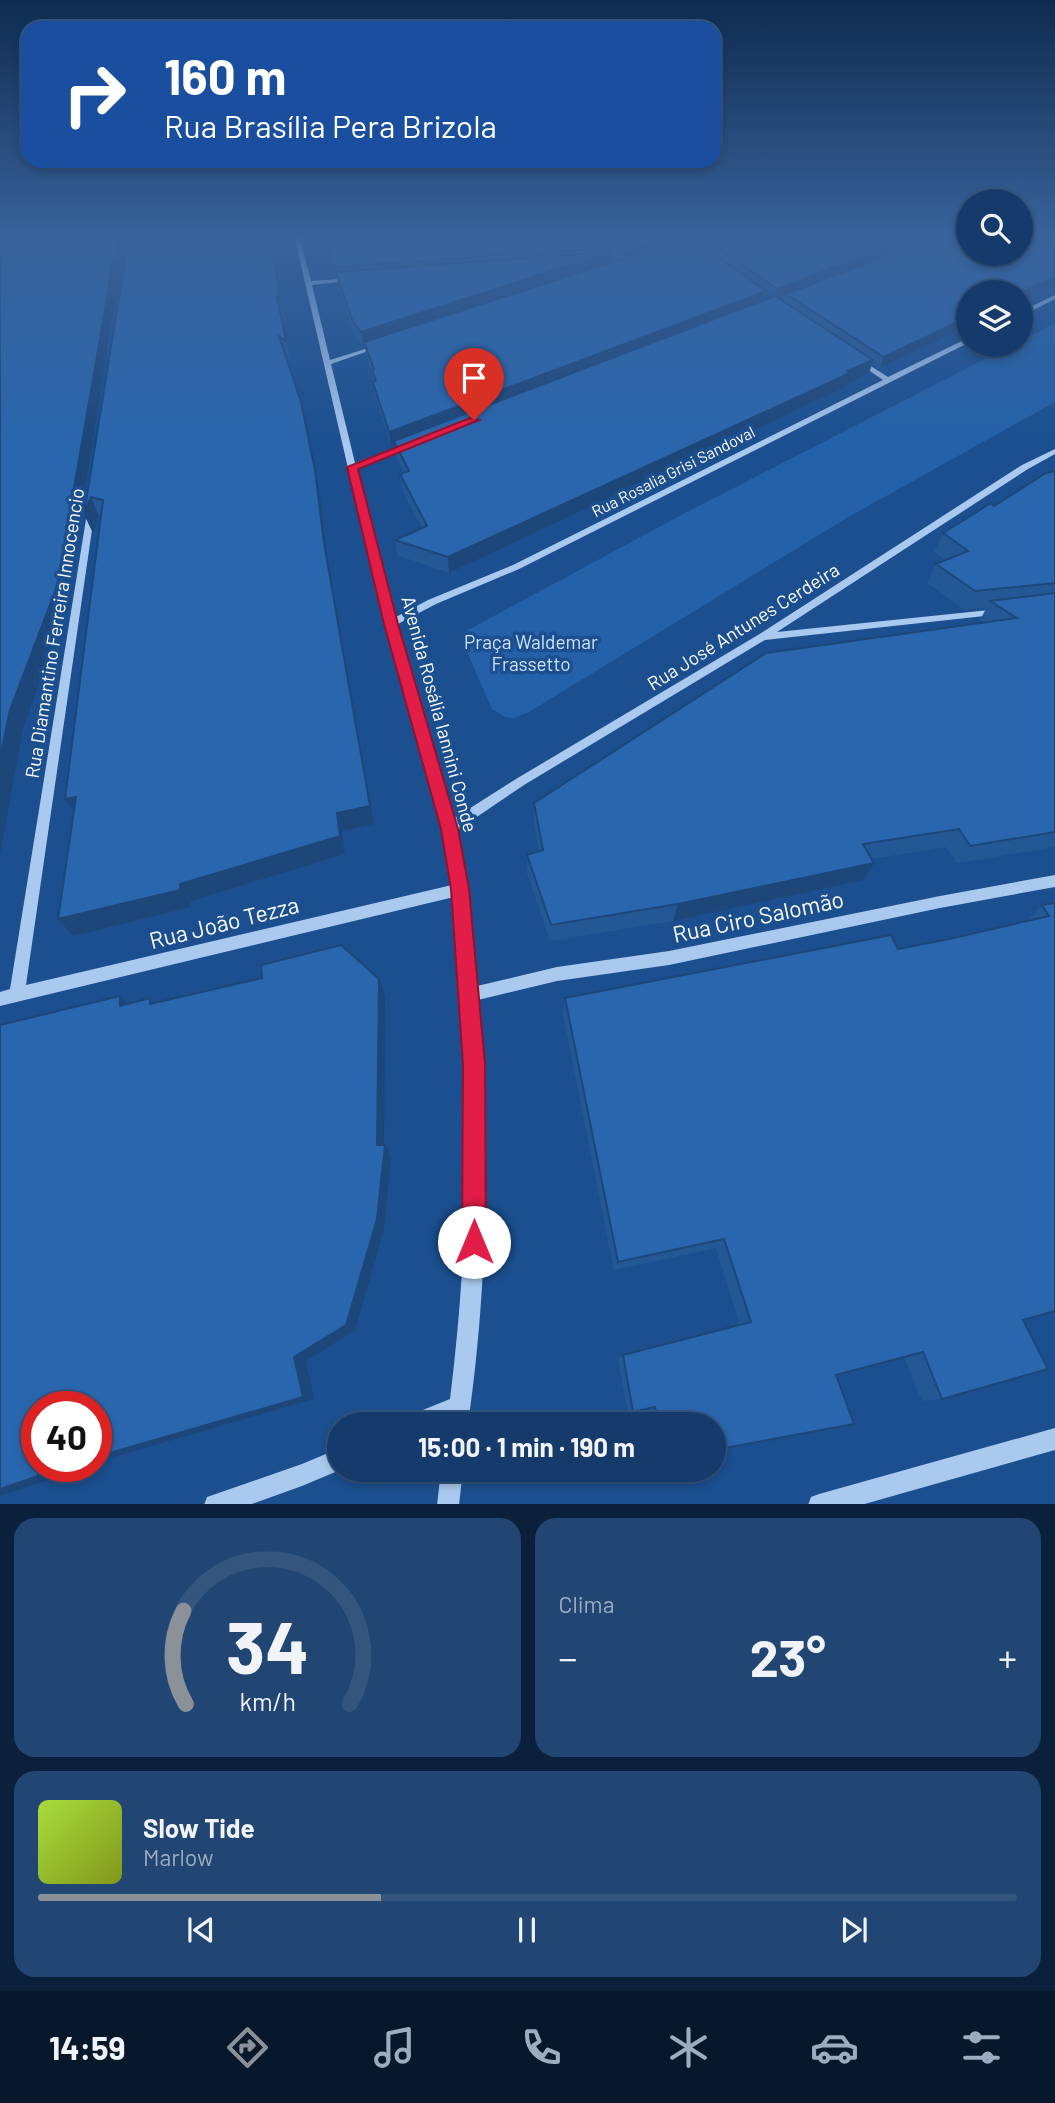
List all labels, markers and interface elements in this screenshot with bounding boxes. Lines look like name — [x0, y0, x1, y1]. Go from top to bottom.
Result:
text: 160 m — [164, 46, 286, 105]
icon: right — [49, 49, 140, 140]
text: Rua Brasília Pera Brizola — [164, 106, 497, 144]
map controls — [956, 189, 1033, 357]
button: search — [956, 189, 1033, 266]
button: layers — [956, 280, 1033, 357]
pin — [444, 348, 504, 420]
icon: arrive — [455, 359, 493, 397]
street label: Rua Rosalia Grisi Sandoval — [588, 422, 758, 520]
street label: Rua Diamantino Ferreira Innocencio — [20, 486, 88, 780]
street label: Rua José Antunes Cerdeira — [643, 557, 843, 695]
street label: Avenida Rosália Iannini Conde — [397, 593, 483, 835]
park label: Praça Waldemar Frassetto — [464, 630, 598, 675]
street label: Rua Ciro Salomão — [670, 884, 846, 948]
street label: Rua João Tezza — [146, 890, 302, 954]
position arrow — [437, 1205, 511, 1279]
speed limit sign: 40 — [21, 1391, 112, 1482]
text: 15:00 · 1 min · 190 m — [418, 1431, 635, 1462]
text: Clima — [559, 1590, 614, 1618]
text: 34 — [226, 1601, 309, 1689]
text: 23° — [750, 1625, 826, 1687]
text: − — [559, 1634, 578, 1680]
text: + — [998, 1634, 1017, 1680]
text: km/h — [239, 1685, 296, 1715]
text: Slow Tide — [143, 1812, 255, 1843]
text: Marlow — [143, 1843, 214, 1871]
icon: previous — [182, 1911, 220, 1949]
icon: pause — [508, 1911, 546, 1949]
icon: next — [835, 1911, 873, 1949]
icon: directions — [223, 2023, 272, 2072]
icon: music — [370, 2023, 419, 2072]
icon: phone — [517, 2023, 566, 2072]
icon: climate — [664, 2023, 713, 2072]
icon: car — [810, 2023, 859, 2072]
icon: filters — [957, 2023, 1006, 2072]
text: 14:59 — [49, 2028, 125, 2066]

